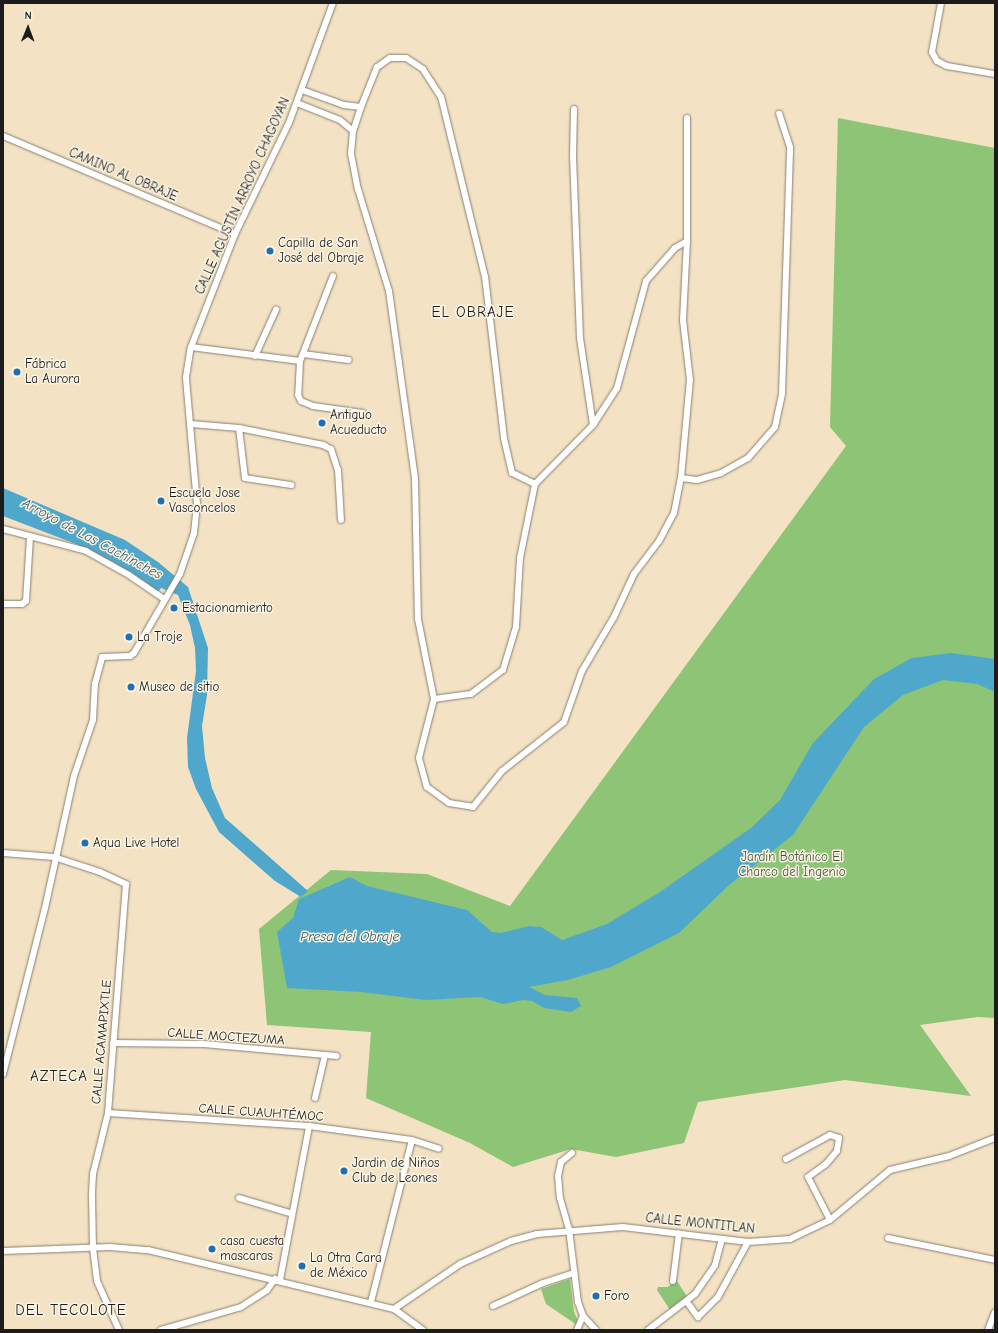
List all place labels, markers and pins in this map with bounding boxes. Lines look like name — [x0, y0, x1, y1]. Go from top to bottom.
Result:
place label: Capilla de San José del Obraje — [278, 236, 364, 267]
marker: Capilla de San José del Obraje — [265, 246, 275, 256]
place label: Fábrica La Aurora — [25, 357, 80, 388]
marker: Fábrica La Aurora — [12, 367, 22, 377]
place label: Antiguo Acueducto — [330, 408, 387, 439]
marker: Antiguo Acueducto — [317, 418, 327, 428]
place label: Escuela Jose Vasconcelos — [169, 486, 240, 517]
marker: Escuela Jose Vasconcelos — [156, 496, 166, 506]
place label: Estacionamiento — [182, 600, 273, 616]
marker: Estacionamiento — [169, 603, 179, 613]
place label: La Troje — [137, 629, 182, 645]
marker: La Troje — [124, 632, 134, 642]
place label: Museo de sitio — [139, 679, 219, 695]
marker: Museo de sitio — [126, 682, 136, 692]
place label: Aqua Live Hotel — [93, 835, 179, 851]
marker: Aqua Live Hotel — [80, 838, 90, 848]
place label: Jardin de Niños Club de Leones — [352, 1156, 439, 1187]
marker: Jardin de Niños Club de Leones — [339, 1166, 349, 1176]
place label: casa cuesta mascaras — [220, 1234, 284, 1265]
marker: casa cuesta mascaras — [207, 1244, 217, 1254]
place label: La Otra Cara de México — [310, 1251, 382, 1282]
marker: La Otra Cara de México — [297, 1261, 307, 1271]
place label: Foro — [604, 1288, 629, 1304]
marker: Foro — [591, 1291, 601, 1301]

